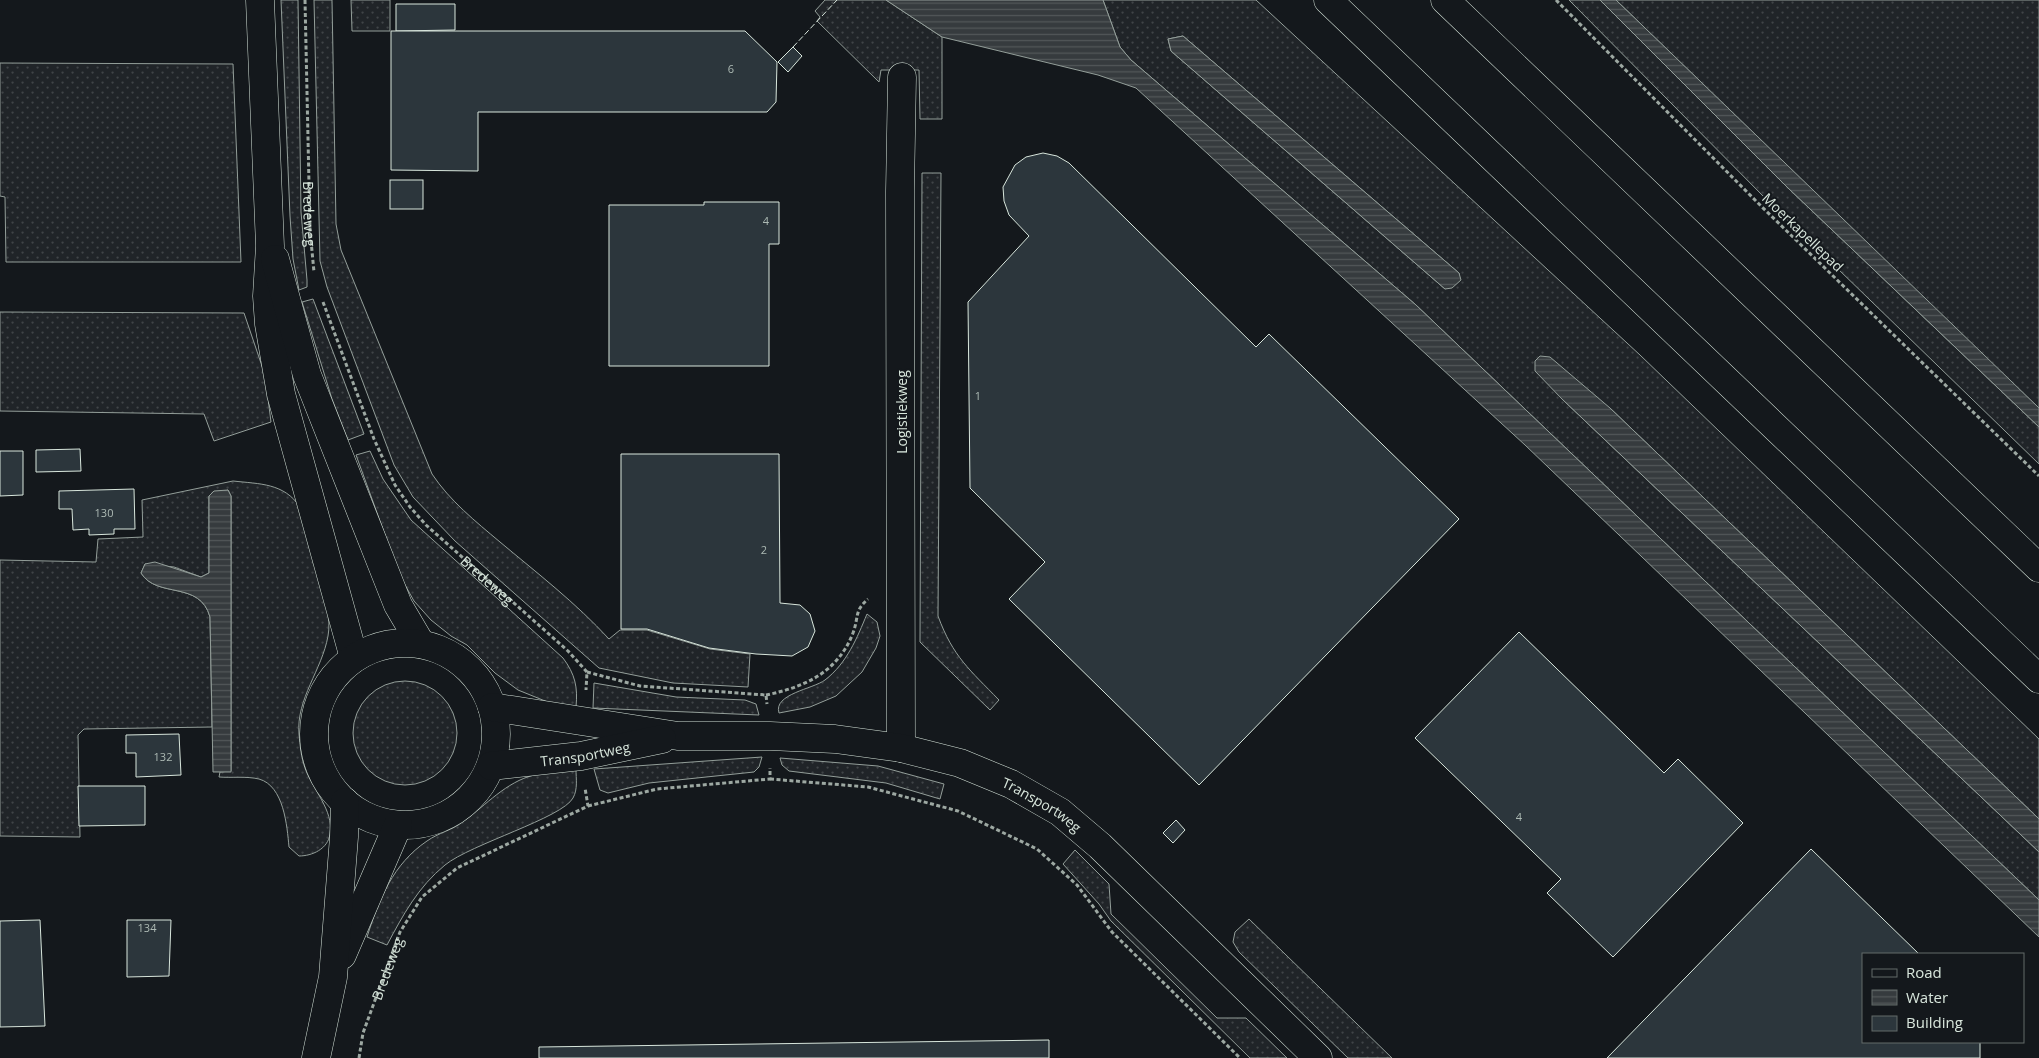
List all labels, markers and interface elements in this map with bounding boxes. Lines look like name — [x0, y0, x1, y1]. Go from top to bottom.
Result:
house number: 6 — [728, 61, 734, 76]
street label: Bredeweg — [299, 181, 321, 248]
street label: Moerkapellepad — [1758, 188, 1848, 276]
house number: 4 — [763, 213, 770, 228]
street label: Logistiekweg — [892, 370, 911, 454]
house number: 1 — [975, 388, 981, 403]
house number: 130 — [95, 505, 113, 520]
house number: 2 — [761, 542, 767, 557]
street label: Bredeweg — [457, 551, 519, 609]
street label: Transportweg — [539, 736, 632, 770]
house number: 132 — [154, 749, 172, 764]
street label: Transportweg — [1000, 772, 1086, 836]
house number: 4 — [1516, 809, 1523, 824]
house number: 134 — [138, 920, 157, 935]
street label: Bredeweg — [366, 934, 407, 1003]
legend — [1862, 953, 2024, 1043]
text: Road — [1906, 962, 1942, 982]
text: Water — [1906, 987, 1948, 1007]
text: Building — [1906, 1012, 1963, 1032]

